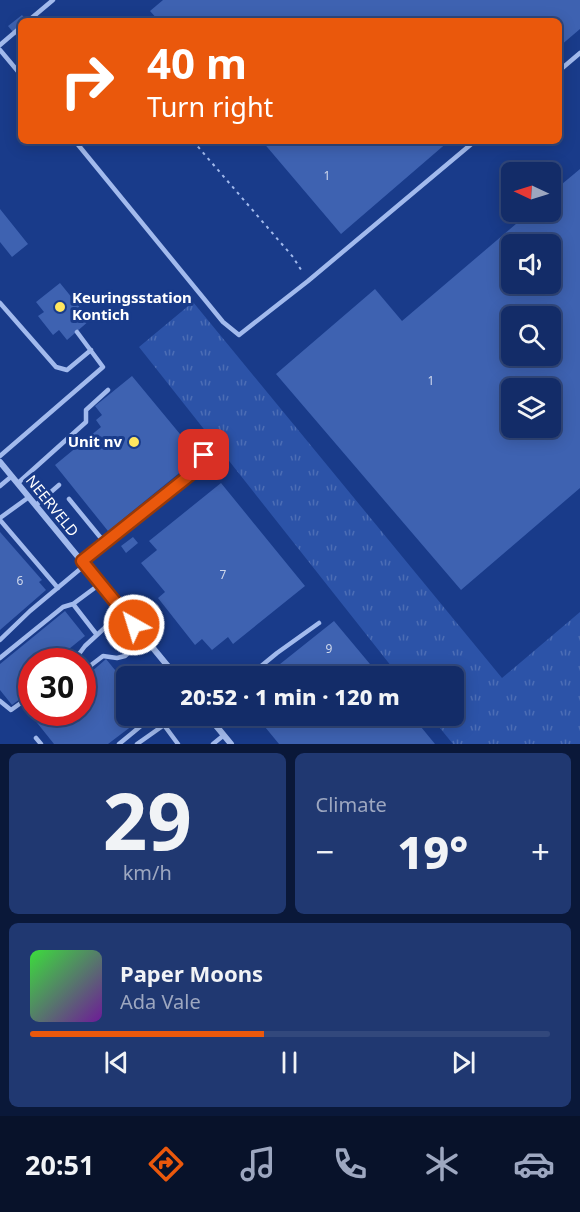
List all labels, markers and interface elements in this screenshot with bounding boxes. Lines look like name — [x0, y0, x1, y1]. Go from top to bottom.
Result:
text: 40 m — [147, 34, 247, 91]
icon: right — [48, 42, 126, 120]
text: Turn right — [147, 88, 273, 125]
north arrow — [501, 162, 561, 222]
map controls — [501, 162, 561, 438]
house number: 1 — [324, 167, 330, 184]
button: sound — [501, 234, 561, 294]
place label: Keuringsstation Kontich — [72, 287, 192, 324]
marker: Keuringsstation Kontich — [53, 300, 67, 314]
button: search — [501, 306, 561, 366]
house number: 1 — [428, 372, 434, 389]
button: layers — [501, 378, 561, 438]
pin — [178, 429, 229, 480]
place label: Unit nv — [68, 431, 122, 451]
marker: Unit nv — [127, 435, 141, 449]
icon: arrive — [187, 438, 220, 471]
street label: NEERVELD — [22, 470, 84, 540]
house number: 7 — [220, 566, 227, 583]
house number: 6 — [17, 572, 24, 589]
position arrow — [102, 593, 166, 657]
house number: 9 — [326, 640, 333, 657]
speed limit sign: 30 — [18, 648, 96, 726]
text: 20:52 · 1 min · 120 m — [180, 681, 400, 711]
text: 29 — [103, 767, 192, 873]
text: Climate — [316, 791, 387, 818]
text: 19° — [397, 821, 468, 882]
text: − — [316, 829, 334, 874]
text: + — [531, 829, 550, 874]
text: km/h — [123, 859, 172, 886]
text: Paper Moons — [120, 958, 263, 988]
text: Ada Vale — [120, 988, 201, 1015]
icon: previous — [100, 1046, 133, 1079]
icon: pause — [273, 1046, 306, 1079]
icon: next — [447, 1046, 480, 1079]
icon: directions — [145, 1143, 187, 1185]
icon: music — [237, 1143, 279, 1185]
icon: phone — [329, 1143, 371, 1185]
icon: climate — [421, 1143, 463, 1185]
icon: car — [513, 1143, 555, 1185]
text: 20:51 — [25, 1146, 94, 1183]

